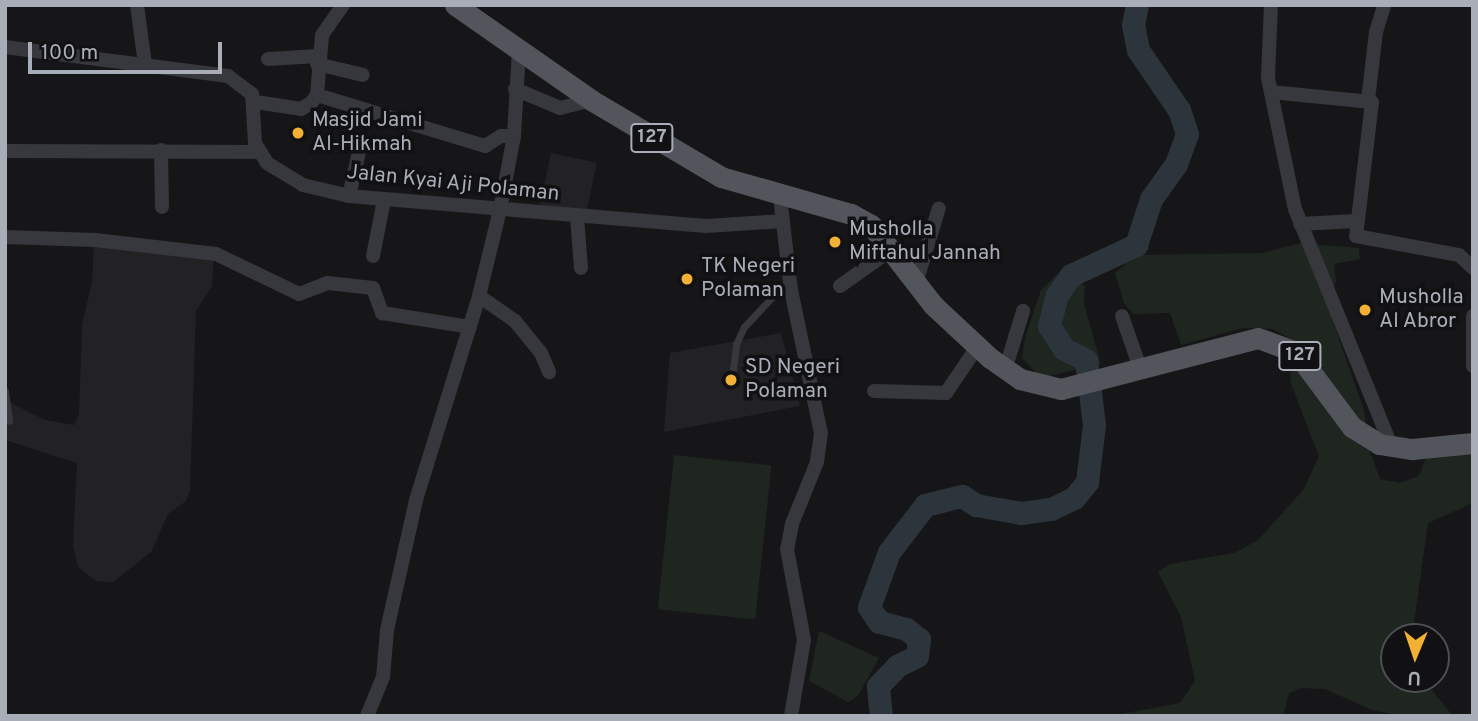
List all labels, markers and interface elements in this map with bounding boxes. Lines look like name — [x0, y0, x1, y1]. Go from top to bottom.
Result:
scale bar — [32, 28, 226, 72]
text: 100 m — [41, 40, 98, 67]
place label: Masjid Jami Al-Hikmah — [312, 108, 422, 158]
road number: 127 — [629, 122, 675, 154]
marker: Masjid Jami Al-Hikmah — [290, 125, 306, 141]
street label: Jalan Kyai Aji Polaman — [345, 160, 561, 208]
place label: Musholla Miftahul Jannah — [849, 217, 1001, 267]
marker: Musholla Miftahul Jannah — [827, 234, 843, 250]
place label: TK Negeri Polaman — [701, 254, 795, 304]
marker: TK Negeri Polaman — [679, 271, 695, 287]
place label: Musholla Al Abror — [1379, 285, 1463, 335]
marker: Musholla Al Abror — [1357, 302, 1373, 318]
road number: 127 — [1277, 340, 1323, 372]
place label: SD Negeri Polaman — [745, 355, 840, 405]
marker: SD Negeri Polaman — [723, 372, 739, 388]
north arrow — [1380, 623, 1450, 693]
text: U — [1407, 665, 1422, 689]

